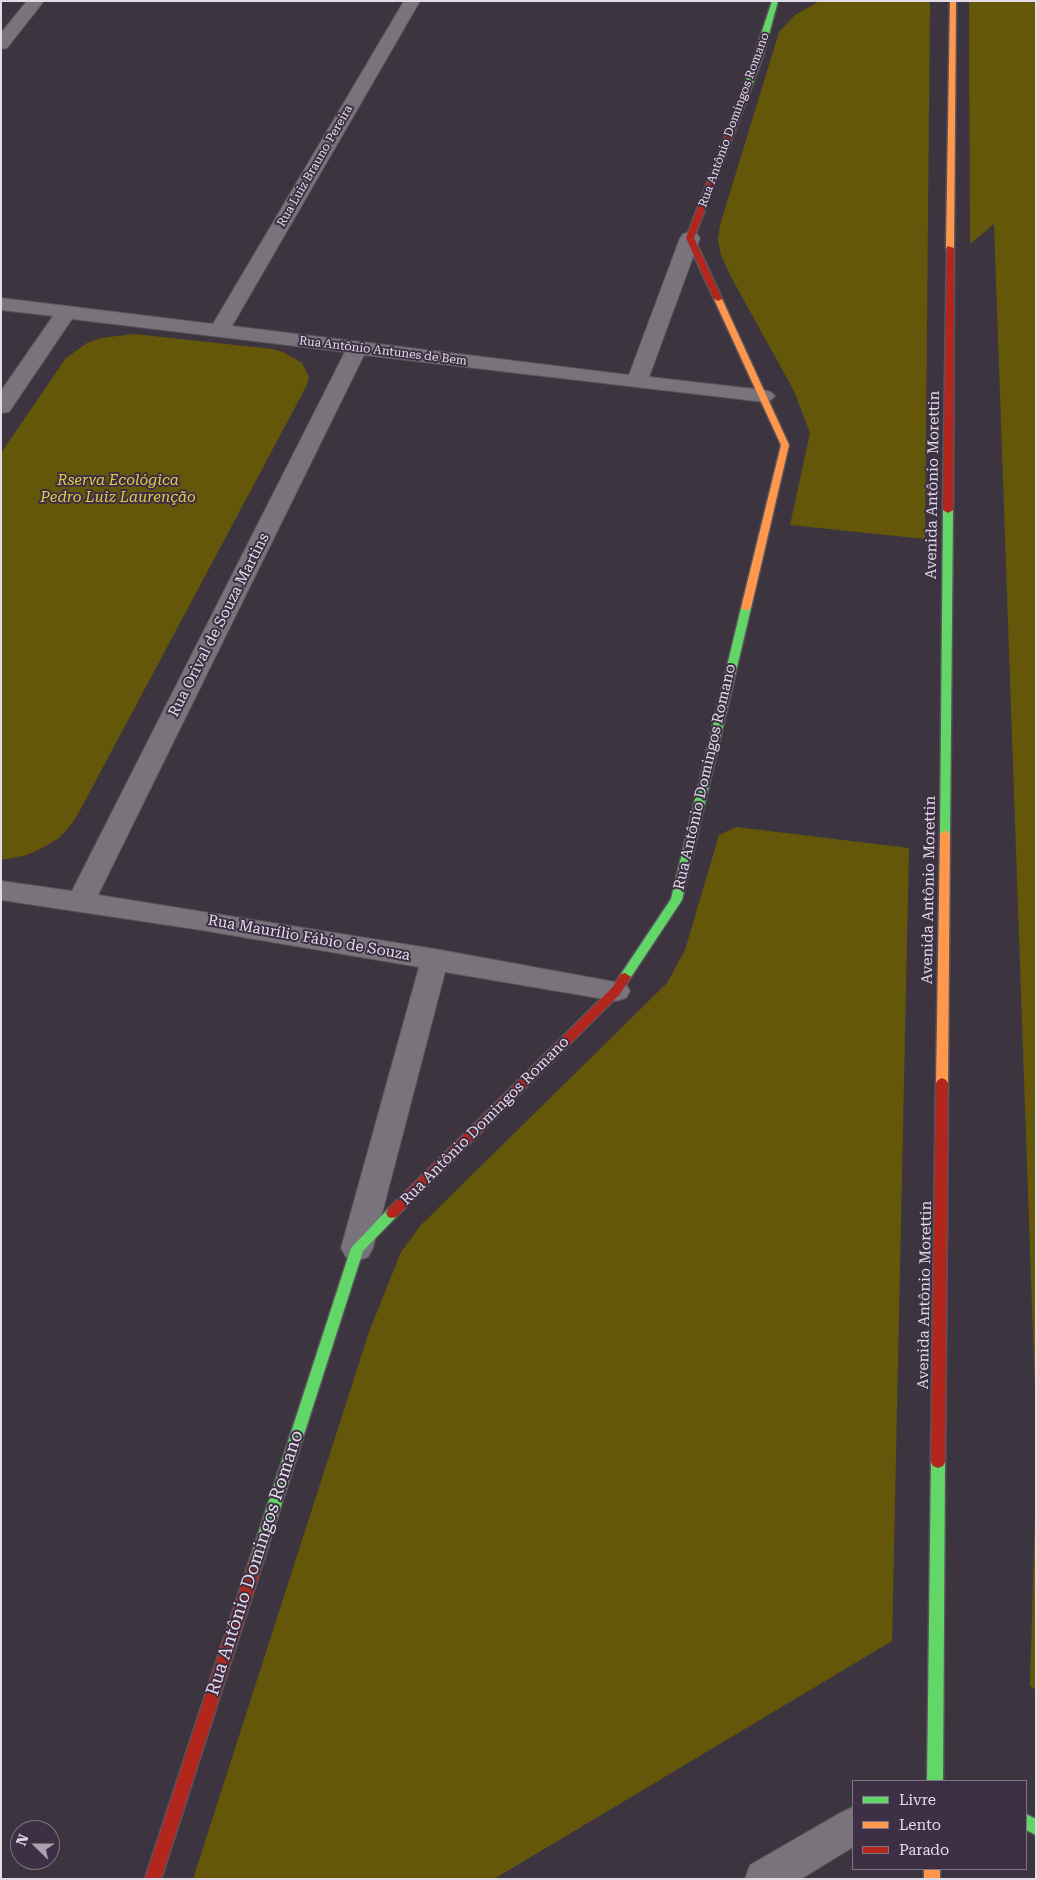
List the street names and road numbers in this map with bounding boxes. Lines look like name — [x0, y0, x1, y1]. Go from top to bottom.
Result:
street label: Rua Antônio Domingos Romano — [696, 31, 772, 209]
street label: Rua Luiz Brauno Pereira — [274, 103, 356, 229]
street label: Rua Antônio Antunes de Bem — [298, 334, 468, 368]
street label: Avenida Antônio Morettin — [922, 391, 944, 579]
street label: Rua Orival de Souza Martins — [165, 530, 273, 720]
street label: Rua Antônio Domingos Romano — [670, 662, 740, 892]
street label: Avenida Antônio Morettin — [918, 796, 940, 984]
street label: Rua Maurílio Fábio de Souza — [206, 911, 412, 965]
street label: Rua Antônio Domingos Romano — [397, 1033, 573, 1209]
street label: Avenida Antônio Morettin — [914, 1201, 936, 1389]
street label: Rua Antônio Domingos Romano — [202, 1428, 308, 1698]

